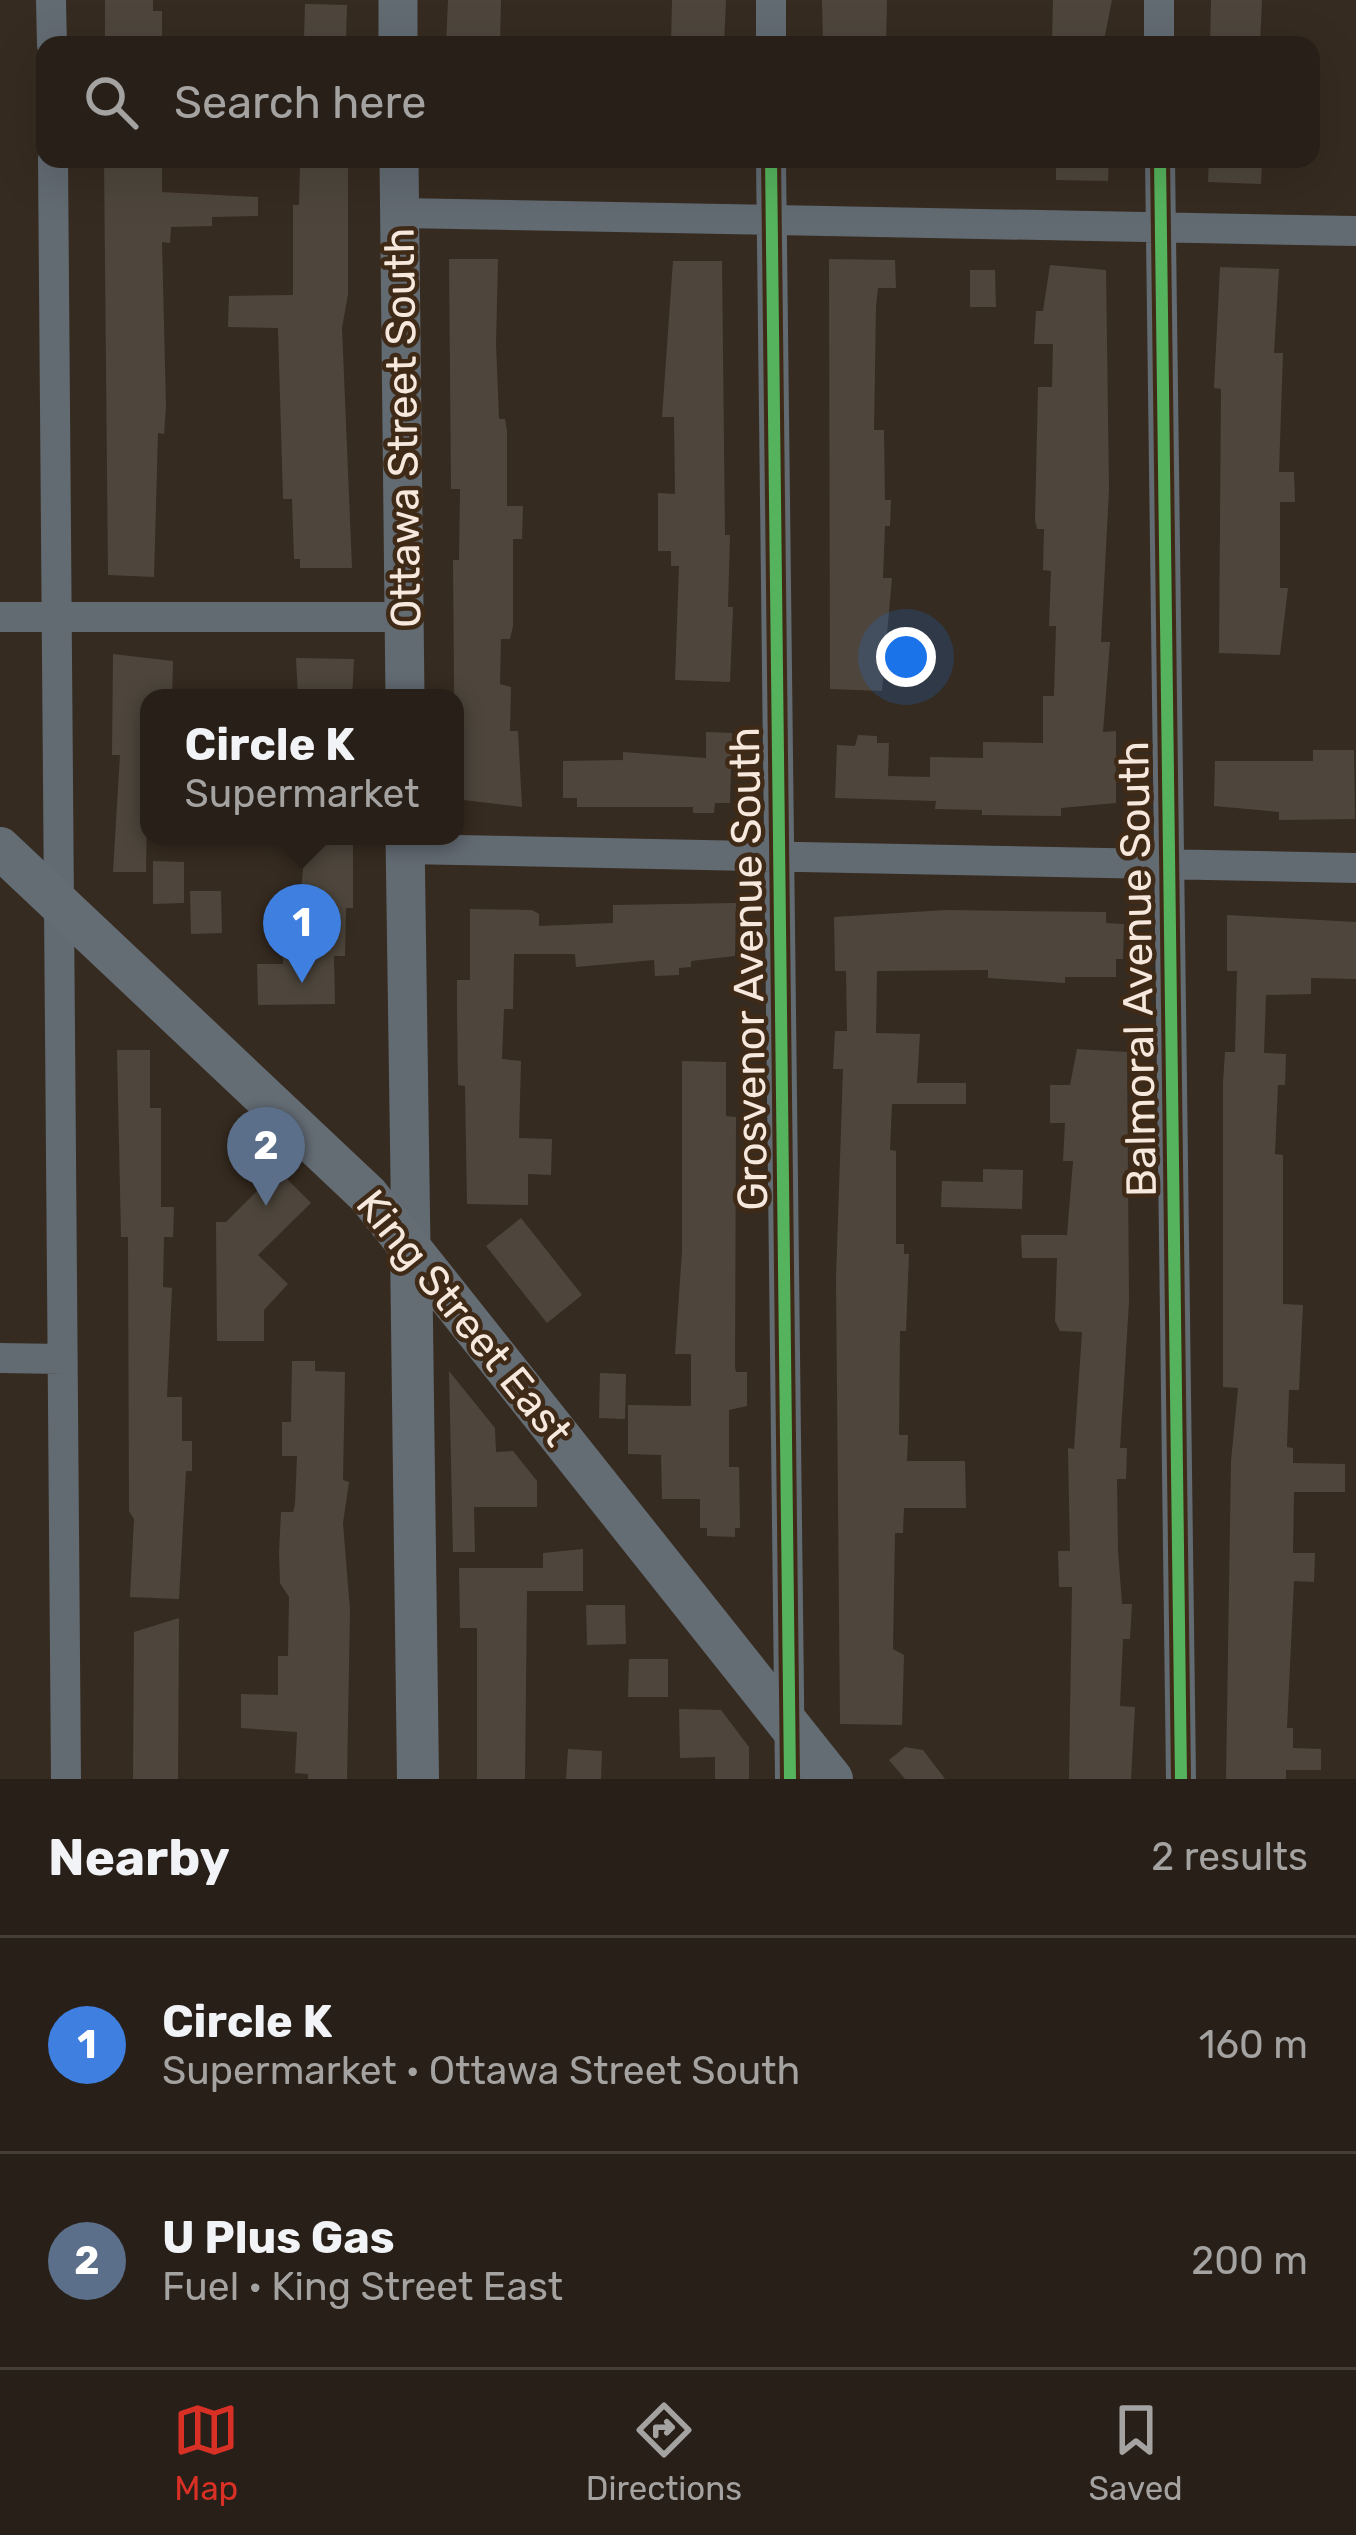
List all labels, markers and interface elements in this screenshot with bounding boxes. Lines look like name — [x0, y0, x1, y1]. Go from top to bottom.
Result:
search box — [36, 36, 1320, 168]
icon: search — [78, 69, 144, 135]
text: Search here — [174, 76, 426, 129]
street label: Ottawa Street South — [375, 228, 431, 628]
your location — [876, 627, 936, 687]
popup — [140, 689, 464, 845]
text: Circle K — [185, 718, 355, 771]
street label: Grosvenor Avenue South — [720, 727, 778, 1211]
street label: Balmoral Avenue South — [1109, 741, 1167, 1197]
text: Supermarket — [185, 771, 419, 817]
pin: 1 — [263, 884, 341, 983]
pin: 2 — [227, 1107, 305, 1206]
street label: King Street East — [346, 1180, 582, 1456]
text: Nearby — [48, 1827, 230, 1888]
text: 2 results — [1151, 1834, 1308, 1880]
text: Circle K — [162, 1995, 332, 2048]
text: 1 — [77, 2022, 97, 2068]
text: 160 m — [1199, 2022, 1308, 2068]
text: Supermarket · Ottawa Street South — [162, 2048, 800, 2094]
text: U Plus Gas — [162, 2211, 395, 2264]
text: 2 — [74, 2238, 100, 2284]
text: 200 m — [1191, 2238, 1308, 2284]
text: Fuel · King Street East — [162, 2264, 563, 2310]
tab: Map — [173, 2397, 239, 2508]
tab: Directions — [586, 2397, 742, 2508]
tab: Saved — [1089, 2397, 1183, 2508]

